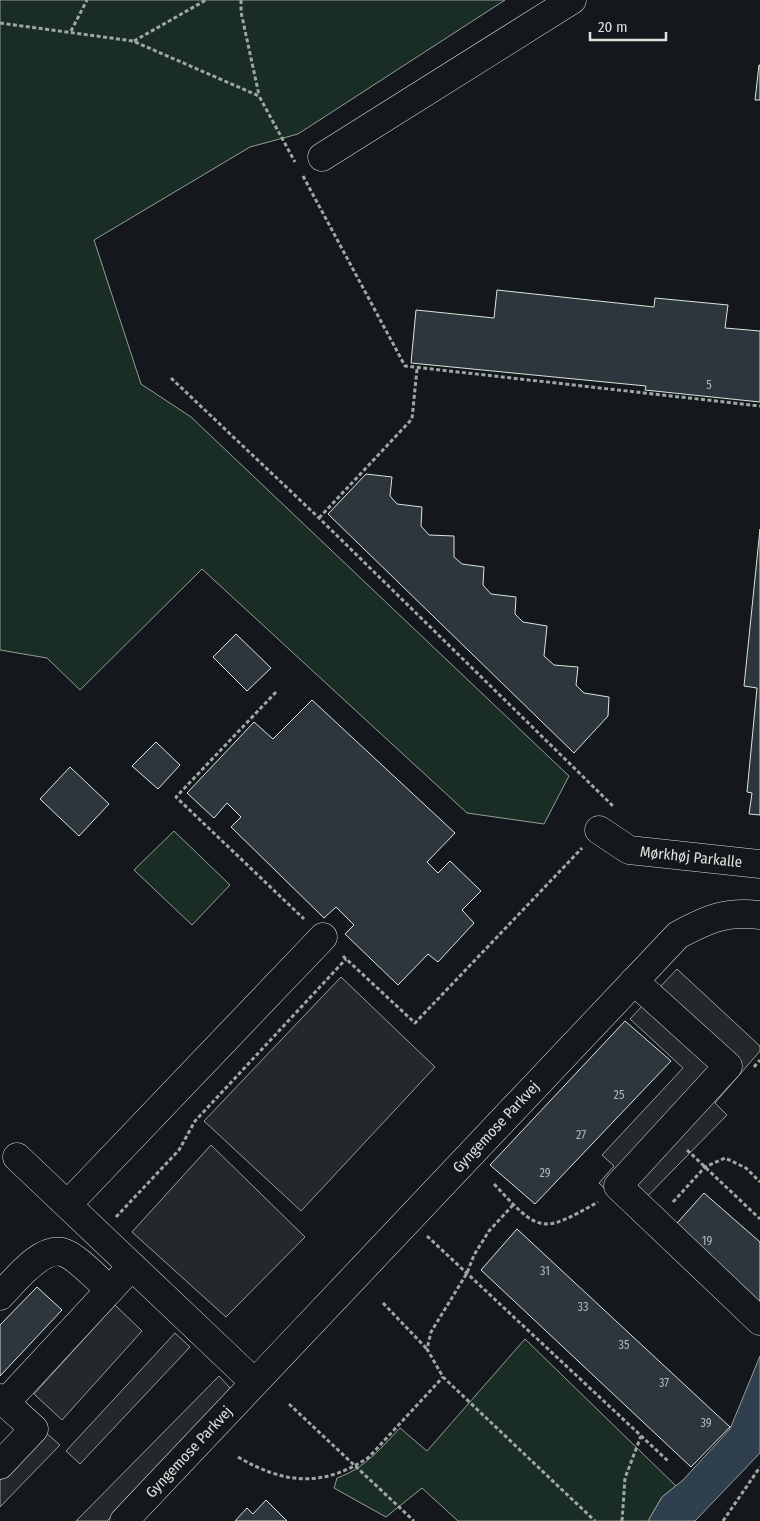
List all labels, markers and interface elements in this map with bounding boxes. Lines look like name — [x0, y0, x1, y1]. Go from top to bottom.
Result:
scale bar — [590, 10, 666, 42]
text: 20 m — [598, 18, 628, 36]
house number: 5 — [706, 378, 712, 392]
street label: Mørkhøj Parkalle — [639, 843, 743, 871]
street label: Gyngemose Parkvej — [449, 1077, 543, 1177]
house number: 25 — [614, 1088, 625, 1102]
house number: 27 — [576, 1128, 586, 1142]
house number: 29 — [539, 1166, 551, 1180]
house number: 19 — [702, 1234, 712, 1248]
house number: 31 — [540, 1264, 550, 1278]
house number: 33 — [578, 1300, 588, 1314]
house number: 35 — [619, 1338, 630, 1352]
house number: 37 — [659, 1376, 669, 1390]
street label: Gyngemose Parkvej — [142, 1402, 236, 1502]
house number: 39 — [700, 1416, 712, 1430]

